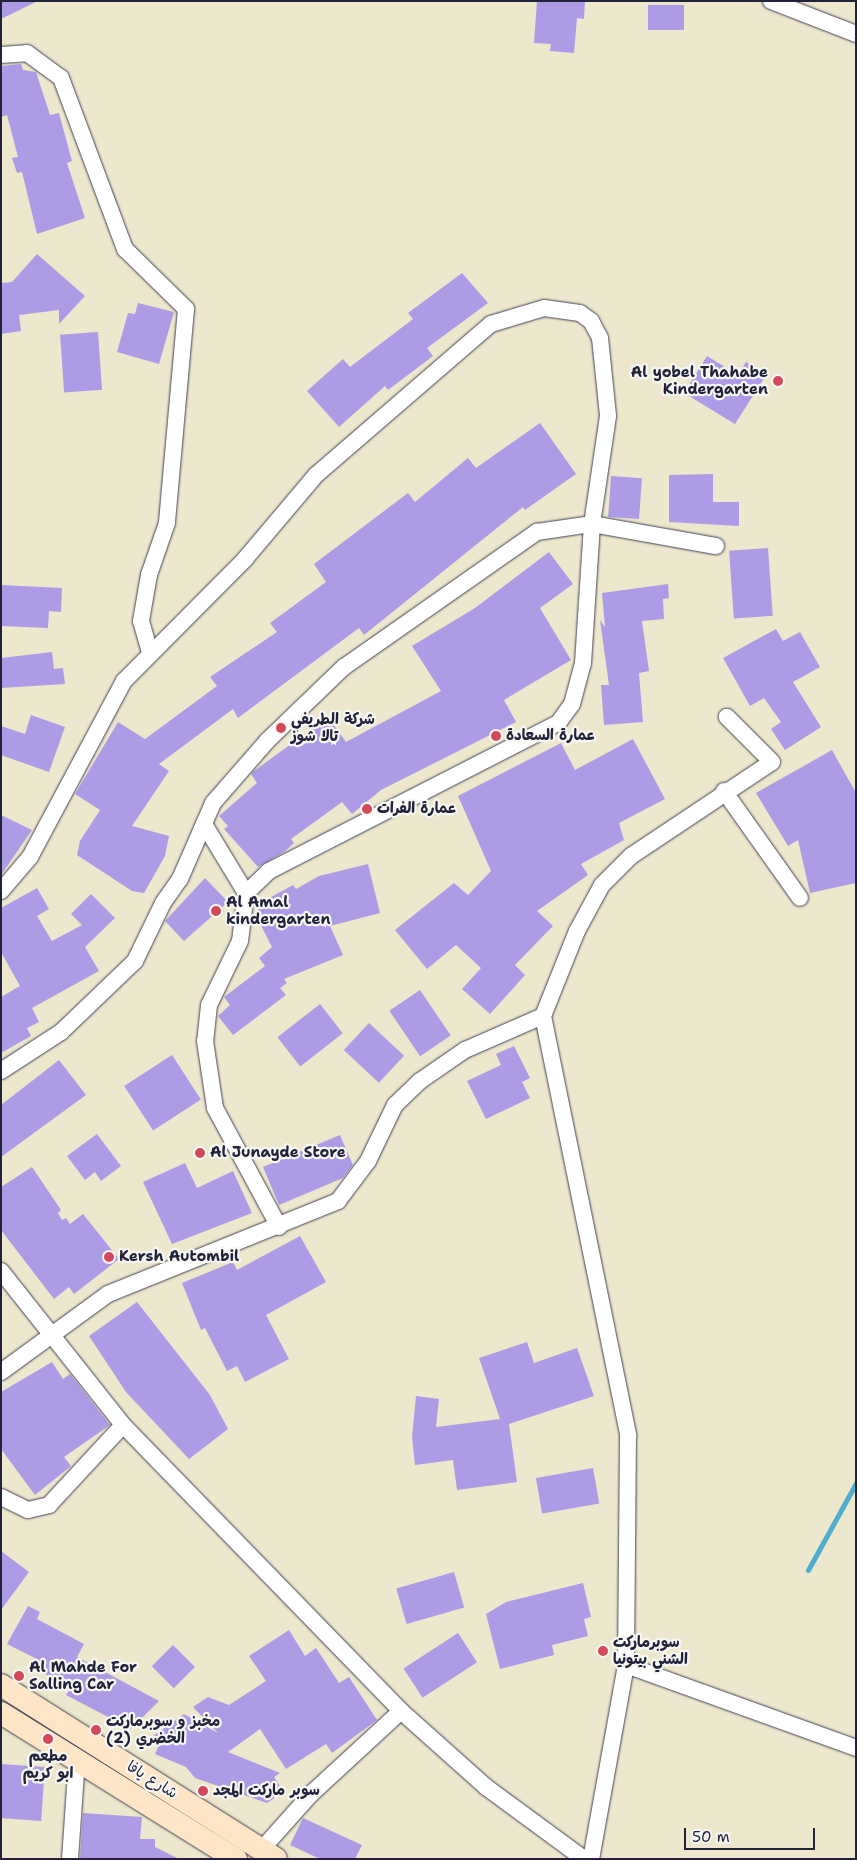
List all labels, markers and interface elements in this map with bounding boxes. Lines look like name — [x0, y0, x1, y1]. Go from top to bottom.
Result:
place label: Al yobel Thahabe Kindergarten — [631, 363, 768, 398]
marker: Al yobel Thahabe Kindergarten — [772, 375, 784, 387]
place label: شركة الطريفي تالا شوز — [291, 710, 375, 745]
marker: شركة الطريفي تالا شوز — [275, 722, 287, 734]
place label: عمارة السعادة — [506, 727, 595, 745]
marker: عمارة السعادة — [490, 730, 502, 742]
place label: عمارة الفرات — [377, 800, 457, 818]
marker: عمارة الفرات — [361, 803, 373, 815]
place label: Al Amal kindergarten — [226, 893, 331, 928]
marker: Al Amal kindergarten — [210, 905, 222, 917]
place label: Al Junayde Store — [210, 1144, 346, 1162]
marker: Al Junayde Store — [194, 1147, 206, 1159]
place label: Kersh Autombil — [119, 1248, 239, 1266]
marker: Kersh Autombil — [103, 1251, 115, 1263]
place label: سوبرماركت الشني بيتونيا — [613, 1633, 688, 1668]
marker: سوبرماركت الشني بيتونيا — [597, 1645, 609, 1657]
place label: Al Mahde For Salling Car — [29, 1658, 137, 1693]
marker: Al Mahde For Salling Car — [13, 1670, 25, 1682]
place label: مخبز و سوبرماركت الخضري (2) — [106, 1712, 220, 1747]
marker: مخبز و سوبرماركت الخضري (2) — [90, 1724, 102, 1736]
marker: مطعم ابو كريم — [42, 1733, 54, 1745]
place label: مطعم ابو كريم — [23, 1747, 73, 1782]
street label: شارع يافا — [123, 1757, 181, 1803]
place label: سوبر ماركت المجد — [213, 1782, 320, 1800]
marker: سوبر ماركت المجد — [197, 1785, 209, 1797]
scale bar — [687, 1818, 818, 1850]
text: 50 m — [692, 1827, 730, 1847]

